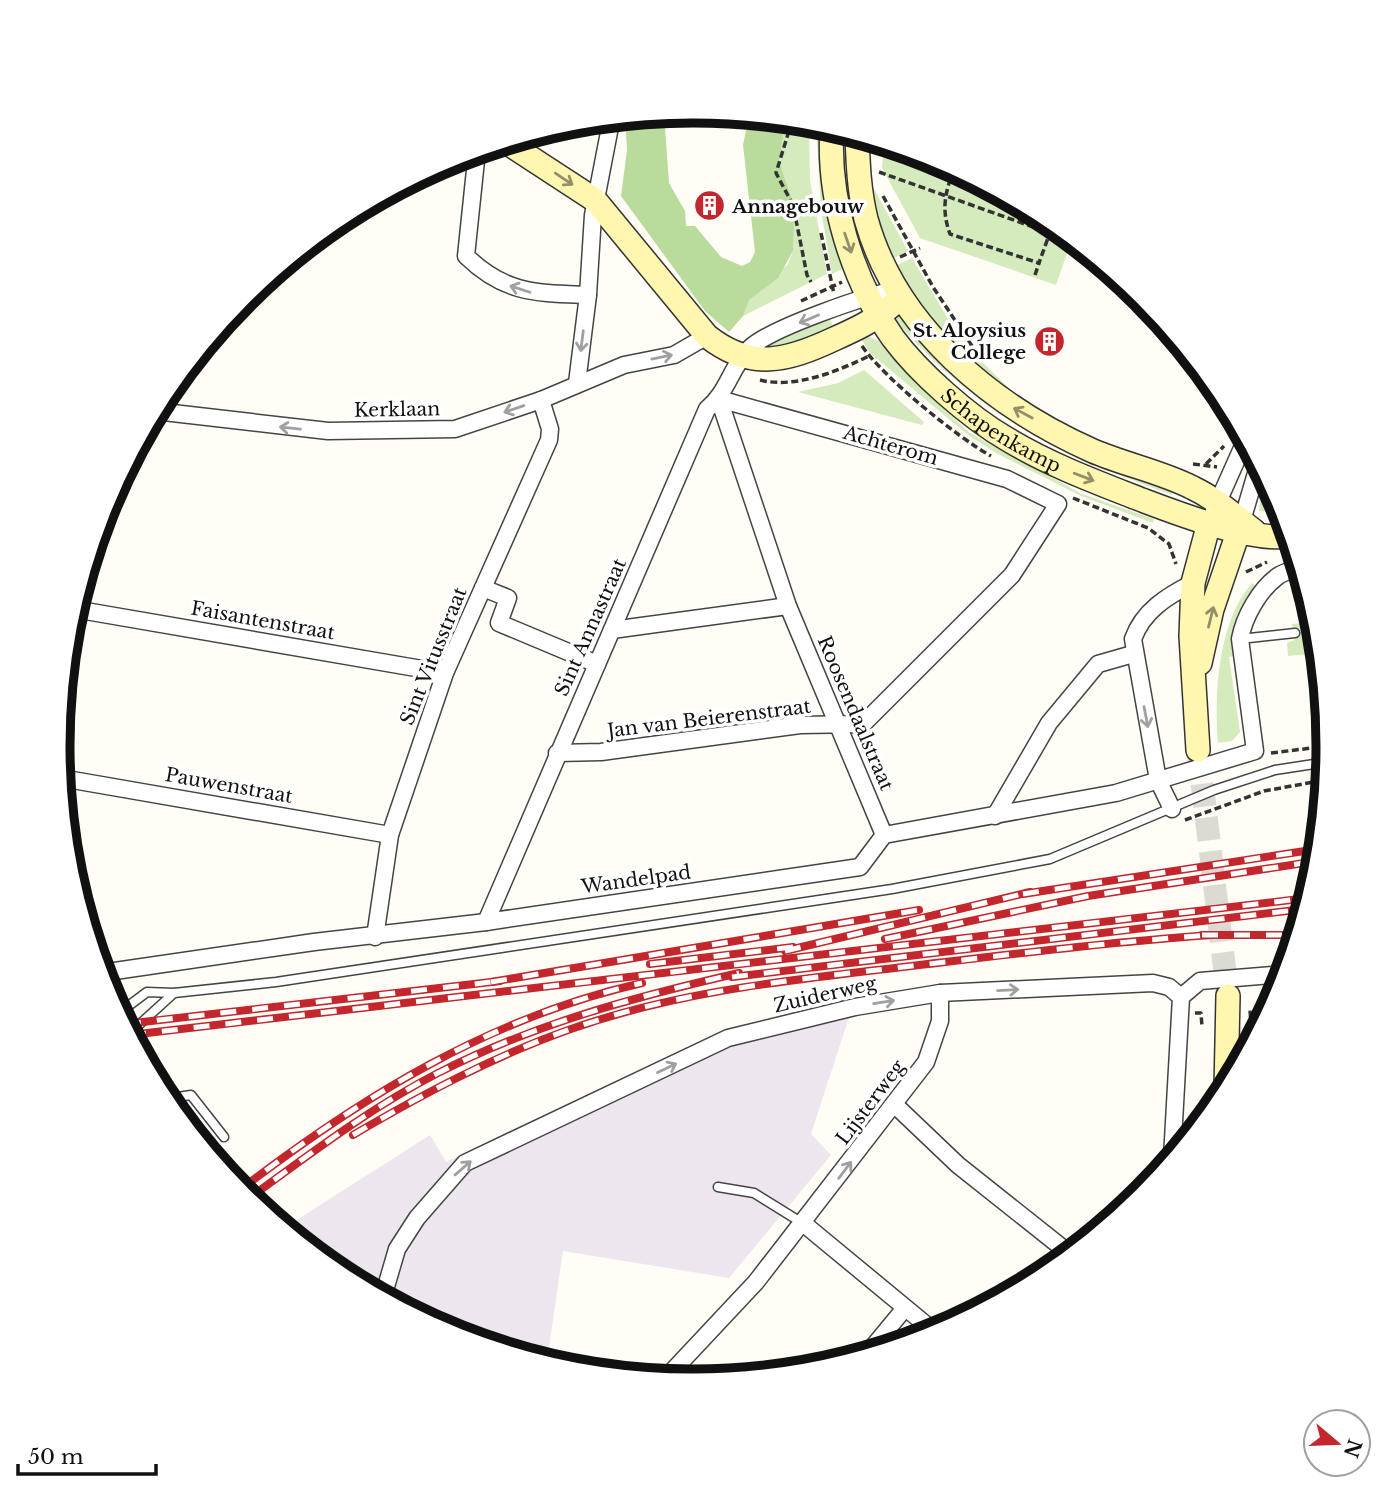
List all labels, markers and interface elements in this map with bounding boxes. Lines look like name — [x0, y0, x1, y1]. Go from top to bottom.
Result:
one-way arrow — [553, 172, 573, 186]
building icon: Annagebouw — [692, 189, 726, 223]
place label: Annagebouw — [731, 195, 864, 218]
one-way arrow — [842, 232, 855, 254]
one-way arrow — [510, 281, 532, 294]
one-way arrow — [798, 313, 820, 326]
place label: St. Aloysius College — [913, 319, 1026, 364]
building icon: St. Aloysius College — [1032, 324, 1066, 358]
one-way arrow — [576, 329, 589, 352]
one-way arrow — [650, 350, 673, 364]
street label: Schapenkamp — [936, 384, 1064, 477]
street label: Kerklaan — [354, 397, 440, 422]
one-way arrow — [503, 403, 525, 416]
one-way arrow — [1013, 406, 1034, 419]
one-way arrow — [279, 421, 302, 434]
street label: Achterom — [840, 421, 941, 470]
one-way arrow — [1072, 472, 1094, 485]
street label: Sint Annastraat — [550, 554, 631, 700]
street label: Sint Vitusstraat — [395, 583, 472, 728]
street label: Faisantenstraat — [189, 597, 337, 645]
one-way arrow — [1205, 606, 1218, 628]
street label: Roosendaalstraat — [813, 633, 899, 795]
street label: Jan van Beierenstraat — [603, 695, 813, 743]
one-way arrow — [1139, 705, 1153, 728]
street label: Pauwenstraat — [163, 763, 295, 808]
street label: Wandelpad — [579, 860, 693, 899]
street label: Zuiderweg — [772, 971, 879, 1017]
one-way arrow — [996, 983, 1019, 996]
one-way arrow — [872, 995, 895, 1008]
street label: Lijsterweg — [831, 1055, 910, 1149]
one-way arrow — [656, 1061, 677, 1074]
one-way arrow — [454, 1160, 472, 1176]
one-way arrow — [838, 1161, 853, 1179]
north arrow — [1302, 1408, 1372, 1478]
scale bar — [18, 1432, 156, 1476]
text: N — [1339, 1436, 1366, 1461]
text: 50 m — [28, 1444, 84, 1470]

